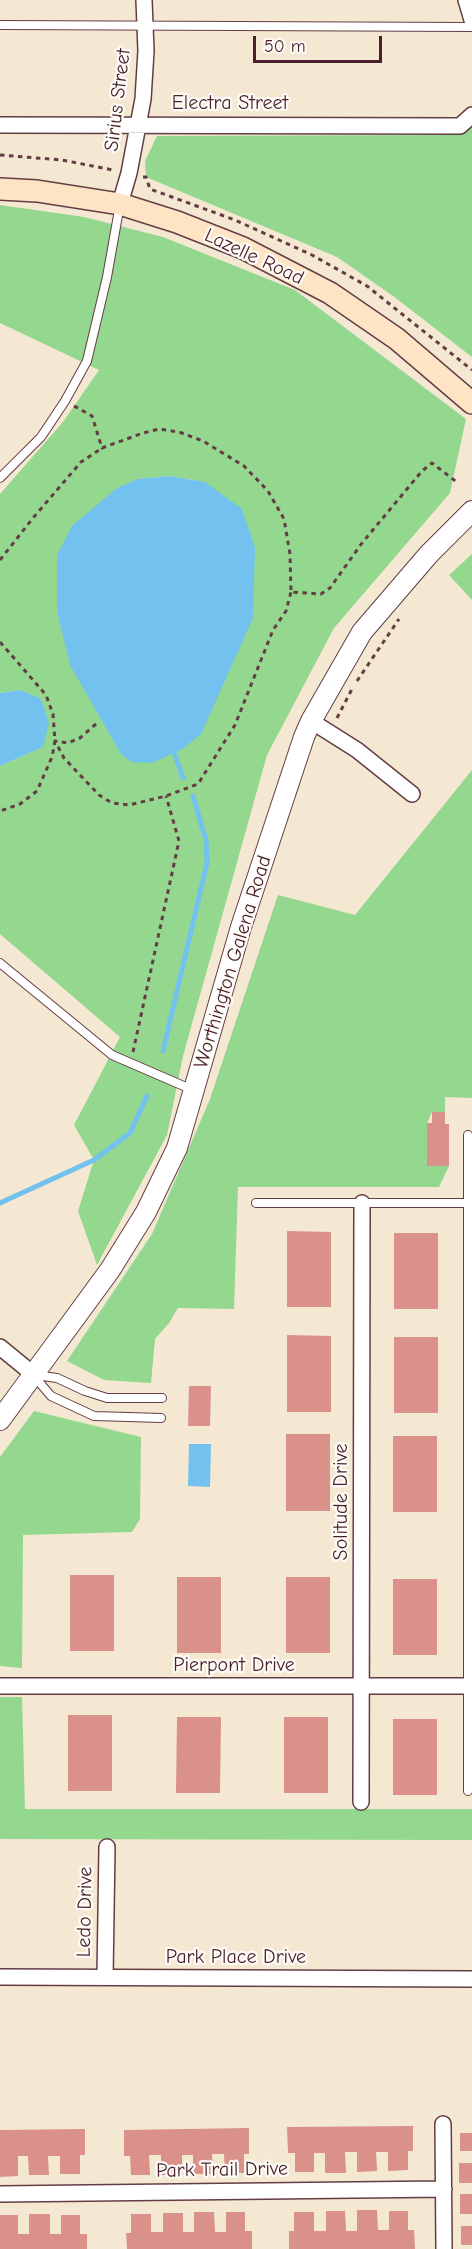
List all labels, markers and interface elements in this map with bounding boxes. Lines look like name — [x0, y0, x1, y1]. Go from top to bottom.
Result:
scale bar — [256, 24, 385, 62]
text: 50 m — [264, 36, 306, 57]
street label: Sirius Street — [100, 47, 136, 153]
street label: Electra Street — [172, 91, 288, 115]
street label: Lazelle Road — [201, 224, 307, 290]
street label: Worthington Galena Road — [189, 853, 277, 1071]
street label: Solitude Drive — [329, 1444, 353, 1560]
street label: Pierpont Drive — [173, 1653, 295, 1677]
street label: Ledo Drive — [72, 1867, 98, 1957]
street label: Park Place Drive — [166, 1945, 306, 1969]
street label: Park Trail Drive — [156, 2157, 288, 2183]

